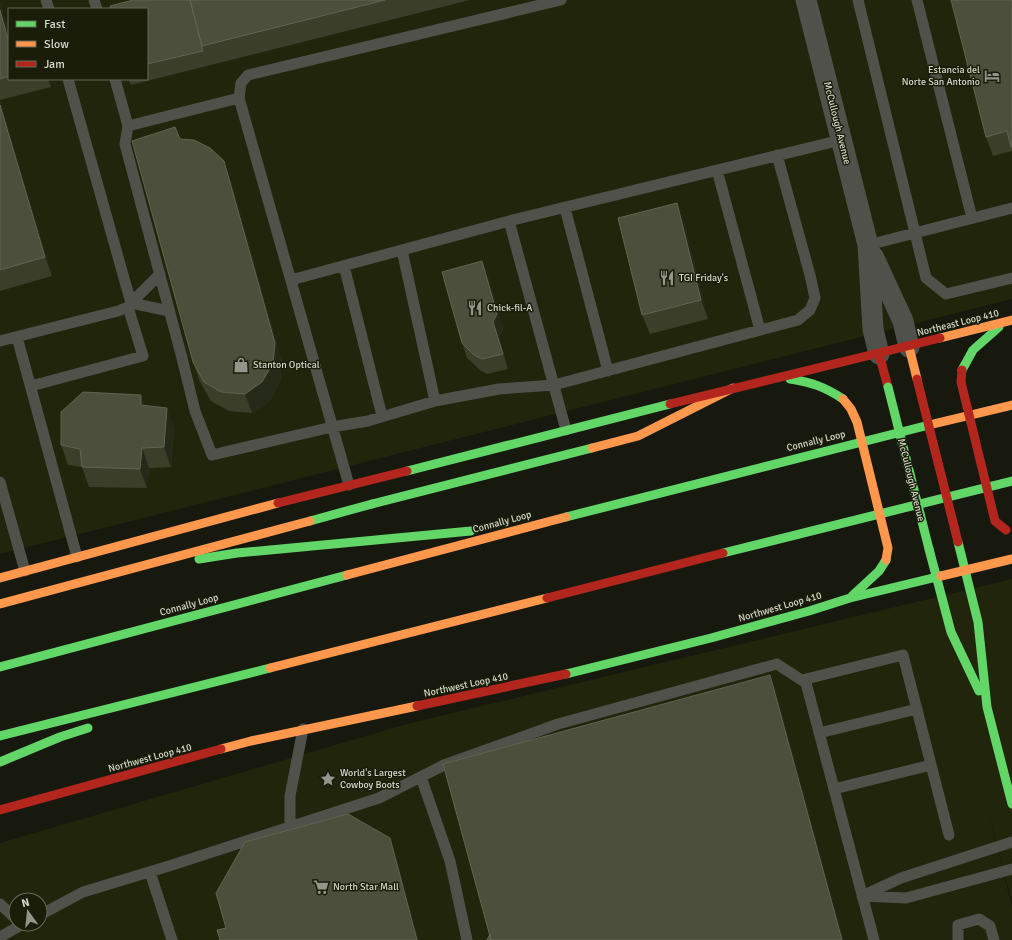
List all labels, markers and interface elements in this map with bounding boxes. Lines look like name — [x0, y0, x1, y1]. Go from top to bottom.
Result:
legend — [8, 8, 148, 80]
text: Fast — [44, 17, 65, 32]
text: Slow — [44, 37, 69, 52]
text: Jam — [44, 57, 65, 72]
place label: Estancia del Norte San Antonio — [902, 64, 980, 88]
hotel icon: Estancia del Norte San Antonio — [983, 67, 1001, 85]
street label: McCullough Avenue — [821, 80, 853, 166]
restaurant icon: TGI Friday's — [658, 269, 676, 287]
place label: TGI Friday's — [679, 272, 729, 284]
restaurant icon: Chick-fil-A — [466, 299, 484, 317]
place label: Chick-fil-A — [487, 302, 532, 314]
street label: Northeast Loop 410 — [916, 307, 1000, 339]
shop icon: Stanton Optical — [232, 356, 250, 374]
place label: Stanton Optical — [253, 359, 320, 371]
street label: Connally Loop — [785, 428, 847, 454]
street label: McCullough Avenue — [895, 437, 927, 523]
street label: Connally Loop — [471, 508, 533, 536]
street label: Northwest Loop 410 — [737, 589, 823, 625]
street label: Connally Loop — [158, 591, 220, 619]
street label: Northwest Loop 410 — [423, 670, 509, 700]
street label: Northwest Loop 410 — [107, 741, 193, 775]
place label: World's Largest Cowboy Boots — [340, 767, 406, 791]
place icon: World's Largest Cowboy Boots — [319, 770, 337, 788]
supermarket icon: North Star Mall — [312, 878, 330, 896]
place label: North Star Mall — [333, 881, 399, 893]
north arrow — [8, 892, 48, 932]
text: N — [20, 896, 31, 910]

